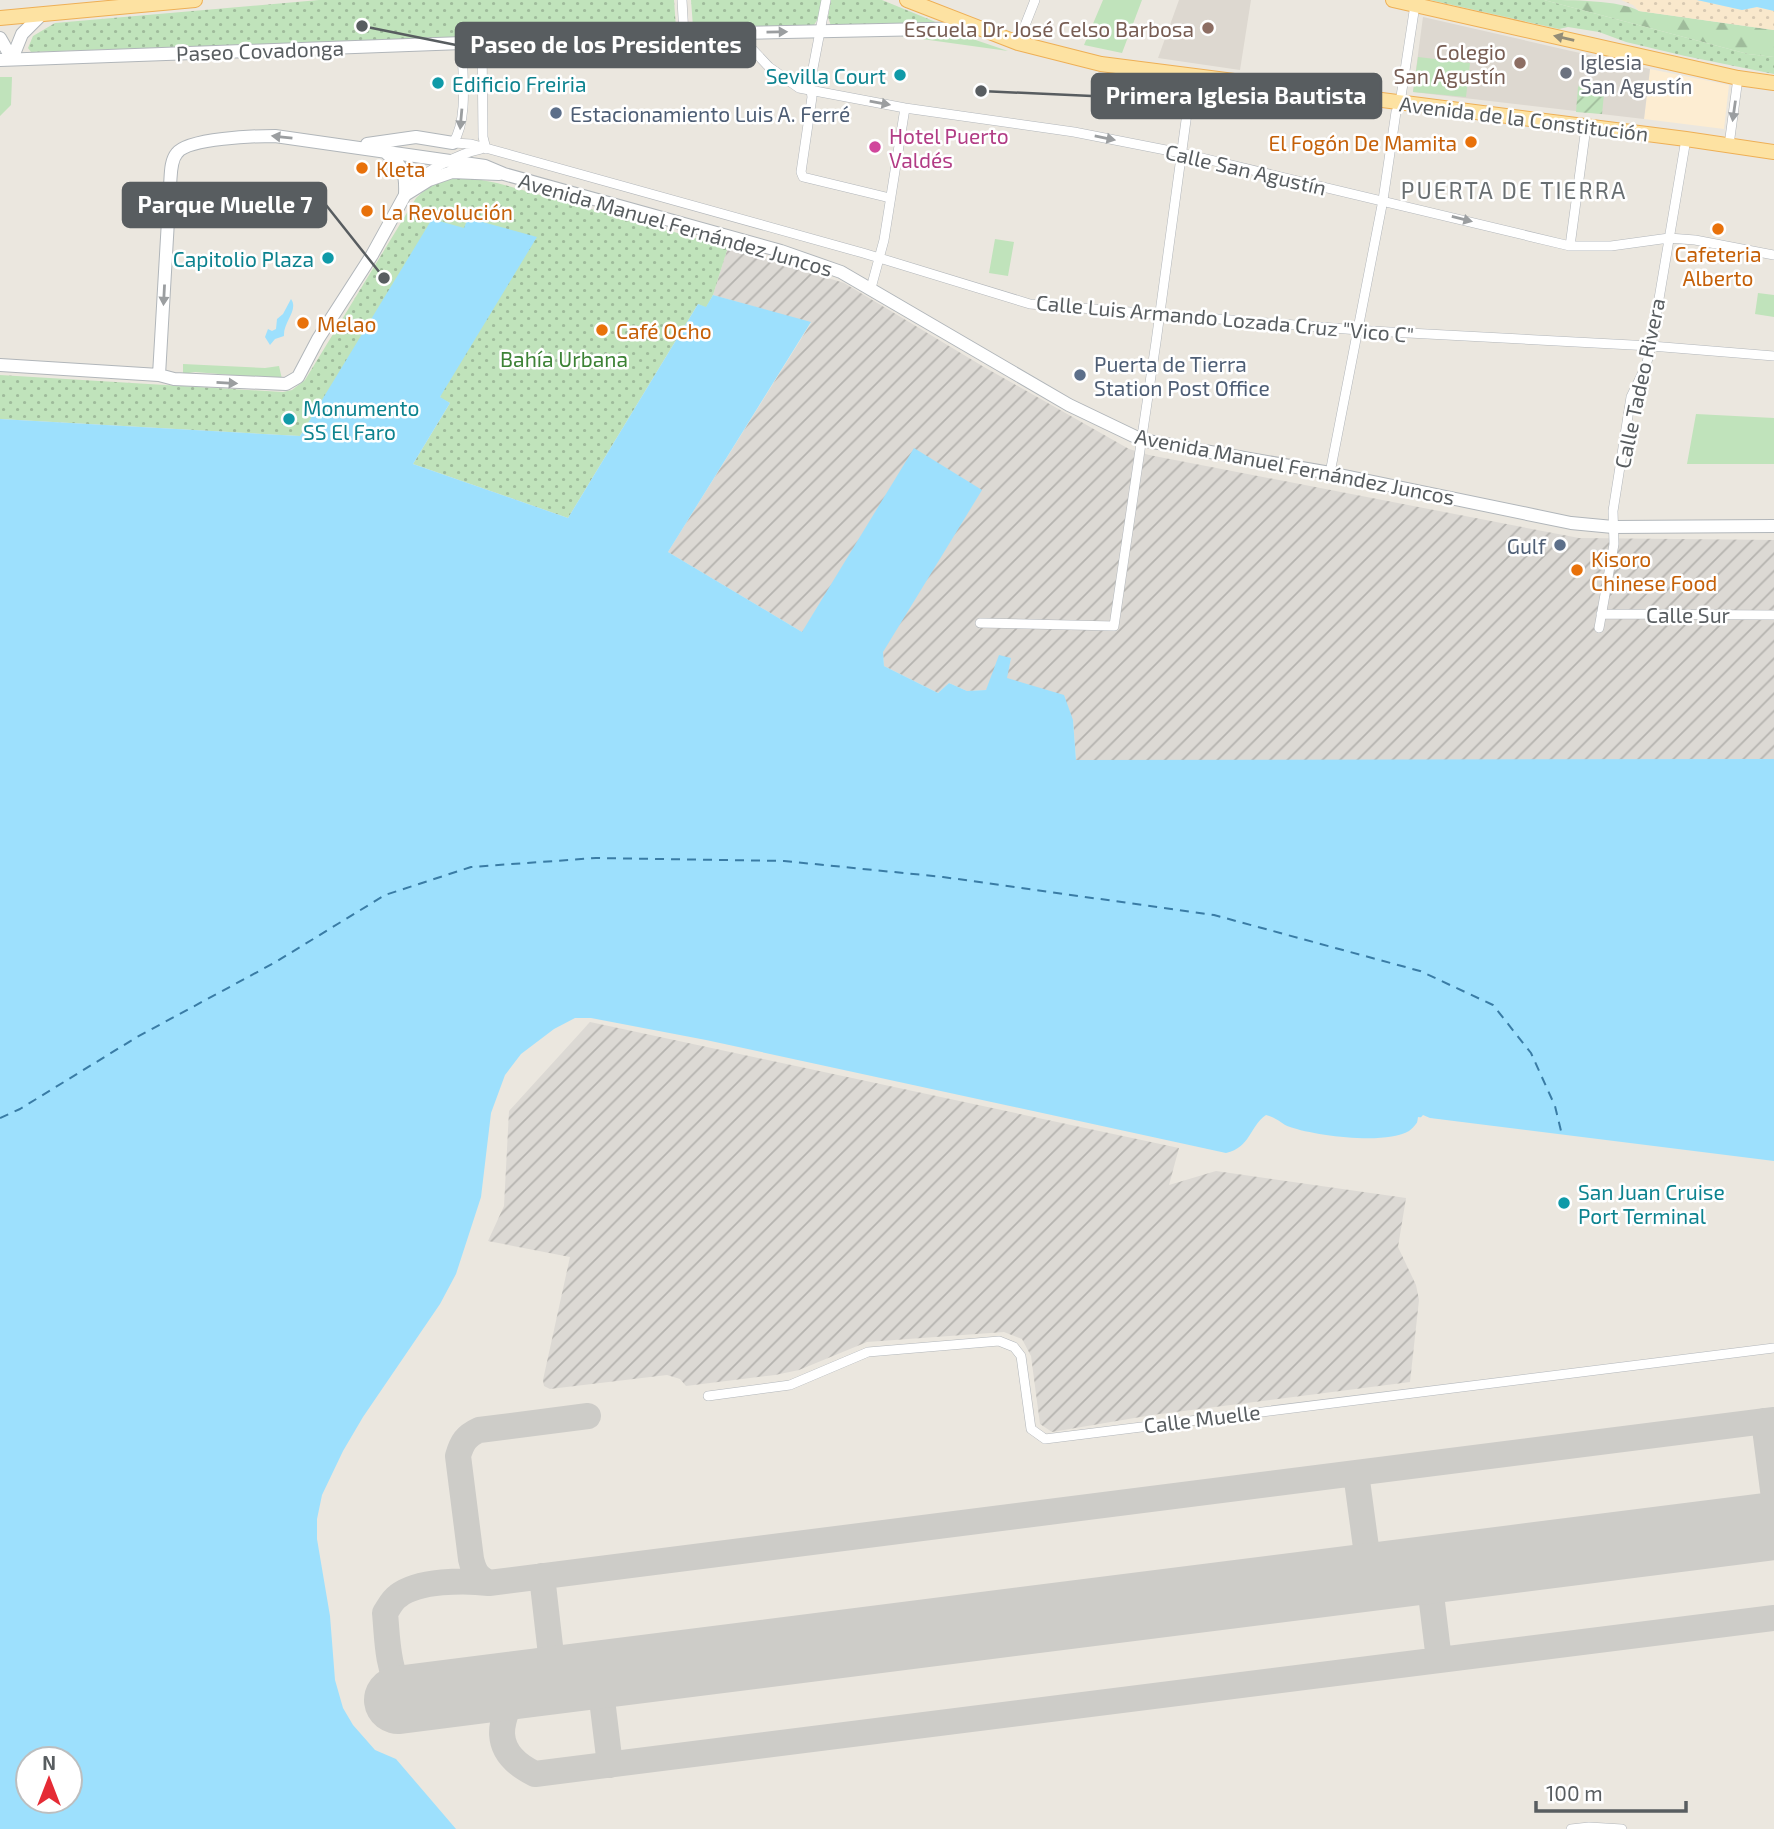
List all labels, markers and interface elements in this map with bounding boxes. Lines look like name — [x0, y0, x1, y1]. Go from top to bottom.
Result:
place label: Escuela Dr. José Celso Barbosa — [904, 16, 1194, 41]
marker: Escuela Dr. José Celso Barbosa — [1200, 20, 1216, 36]
callout: Paseo de los Presidentes — [456, 23, 755, 67]
one-way arrow — [766, 26, 788, 38]
text: Paseo de los Presidentes — [470, 30, 742, 58]
one-way arrow — [1553, 32, 1575, 43]
street label: Paseo Covadonga — [176, 35, 344, 65]
place label: Colegio San Agustín — [1393, 39, 1506, 88]
place label: Iglesia San Agustín — [1580, 49, 1693, 98]
marker: Colegio San Agustín — [1512, 55, 1528, 71]
place label: Sevilla Court — [766, 63, 886, 88]
marker: Iglesia San Agustín — [1558, 65, 1574, 81]
marker: Sevilla Court — [892, 67, 908, 83]
place label: Edificio Freiria — [452, 71, 587, 96]
callout: Primera Iglesia Bautista — [1092, 74, 1381, 118]
marker: Edificio Freiria — [430, 75, 446, 91]
text: Primera Iglesia Bautista — [1106, 81, 1366, 109]
street label: Avenida de la Constitución — [1398, 90, 1650, 146]
one-way arrow — [869, 98, 891, 109]
one-way arrow — [1728, 100, 1739, 122]
place label: Estacionamiento Luis A. Ferré — [570, 101, 850, 126]
marker: Estacionamiento Luis A. Ferré — [548, 105, 564, 121]
one-way arrow — [455, 108, 466, 130]
place label: Hotel Puerto Valdés — [889, 123, 1009, 172]
place label: El Fogón De Mamita — [1269, 130, 1457, 155]
one-way arrow — [271, 132, 293, 143]
one-way arrow — [1094, 133, 1116, 144]
marker: El Fogón De Mamita — [1463, 134, 1479, 150]
street label: Calle San Agustín — [1163, 138, 1329, 200]
marker: Hotel Puerto Valdés — [867, 139, 883, 155]
place label: Kleta — [376, 156, 425, 181]
marker: Kleta — [354, 160, 370, 176]
street label: Avenida Manuel Fernández Juncos — [516, 167, 836, 281]
district label: PUERTA DE TIERRA — [1401, 176, 1627, 204]
callout: Parque Muelle 7 — [123, 183, 326, 227]
text: Parque Muelle 7 — [138, 190, 312, 218]
place label: La Revolución — [381, 199, 513, 224]
marker: La Revolución — [359, 203, 375, 219]
one-way arrow — [1451, 214, 1473, 225]
marker: Cafeteria Alberto — [1710, 221, 1726, 237]
place label: Cafeteria Alberto — [1674, 241, 1762, 290]
place label: Capitolio Plaza — [173, 246, 314, 271]
marker: Capitolio Plaza — [320, 250, 336, 266]
one-way arrow — [158, 284, 169, 306]
street label: Calle Luis Armando Lozada Cruz "Vico C" — [1035, 289, 1415, 347]
street label: Calle Tadeo Rivera — [1609, 296, 1669, 470]
place label: Melao — [317, 311, 376, 336]
marker: Melao — [295, 315, 311, 331]
place label: Café Ocho — [616, 318, 712, 343]
marker: Café Ocho — [594, 322, 610, 338]
park label: Bahía Urbana — [500, 346, 628, 371]
place label: Puerta de Tierra Station Post Office — [1094, 351, 1270, 400]
marker: Puerta de Tierra Station Post Office — [1072, 367, 1088, 383]
one-way arrow — [216, 377, 238, 388]
place label: Monumento SS El Faro — [303, 395, 419, 444]
marker: Monumento SS El Faro — [281, 411, 297, 427]
street label: Avenida Manuel Fernández Juncos — [1133, 423, 1457, 509]
place label: Gulf — [1507, 533, 1547, 558]
marker: Gulf — [1552, 537, 1568, 553]
place label: Kisoro Chinese Food — [1591, 546, 1717, 595]
marker: Kisoro Chinese Food — [1569, 562, 1585, 578]
street label: Calle Sur — [1646, 602, 1731, 627]
place label: San Juan Cruise Port Terminal — [1578, 1179, 1725, 1228]
marker: San Juan Cruise Port Terminal — [1556, 1195, 1572, 1211]
street label: Calle Muelle — [1142, 1398, 1262, 1438]
north arrow — [14, 1745, 84, 1815]
text: N — [42, 1751, 56, 1774]
scale bar — [1536, 1770, 1686, 1814]
text: 100 m — [1546, 1780, 1603, 1805]

